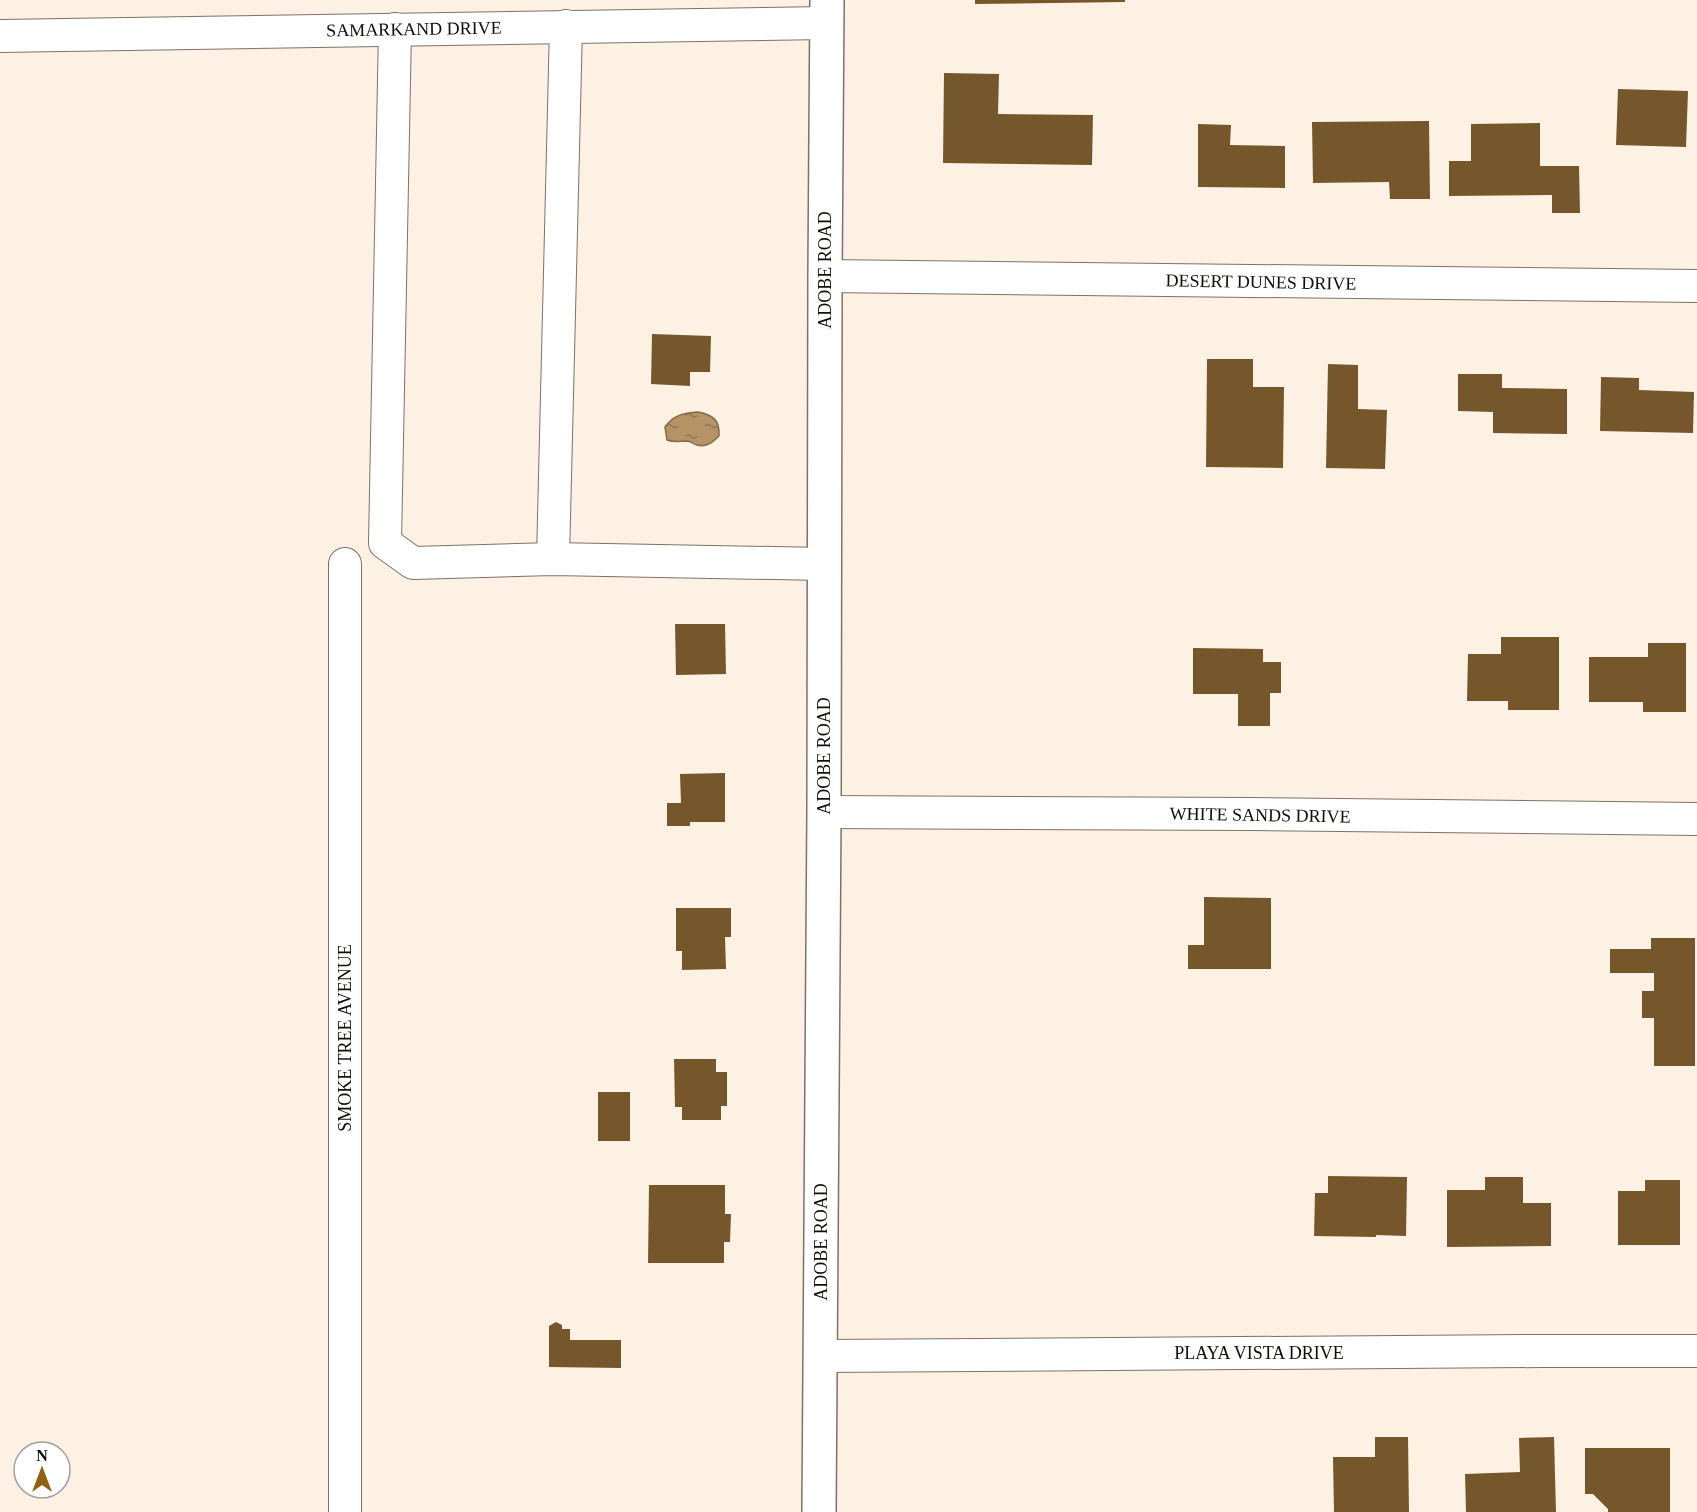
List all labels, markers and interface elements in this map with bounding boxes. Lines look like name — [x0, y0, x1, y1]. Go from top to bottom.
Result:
street label: SAMARKAND DRIVE — [326, 17, 502, 41]
street label: ADOBE ROAD — [815, 211, 835, 329]
street label: DESERT DUNES DRIVE — [1166, 270, 1356, 294]
street label: ADOBE ROAD — [814, 697, 834, 815]
street label: WHITE SANDS DRIVE — [1169, 803, 1351, 827]
street label: SMOKE TREE AVENUE — [335, 944, 355, 1132]
street label: ADOBE ROAD — [811, 1183, 831, 1301]
street label: PLAYA VISTA DRIVE — [1174, 1343, 1344, 1363]
north arrow — [12, 1440, 72, 1500]
text: N — [36, 1447, 48, 1464]

